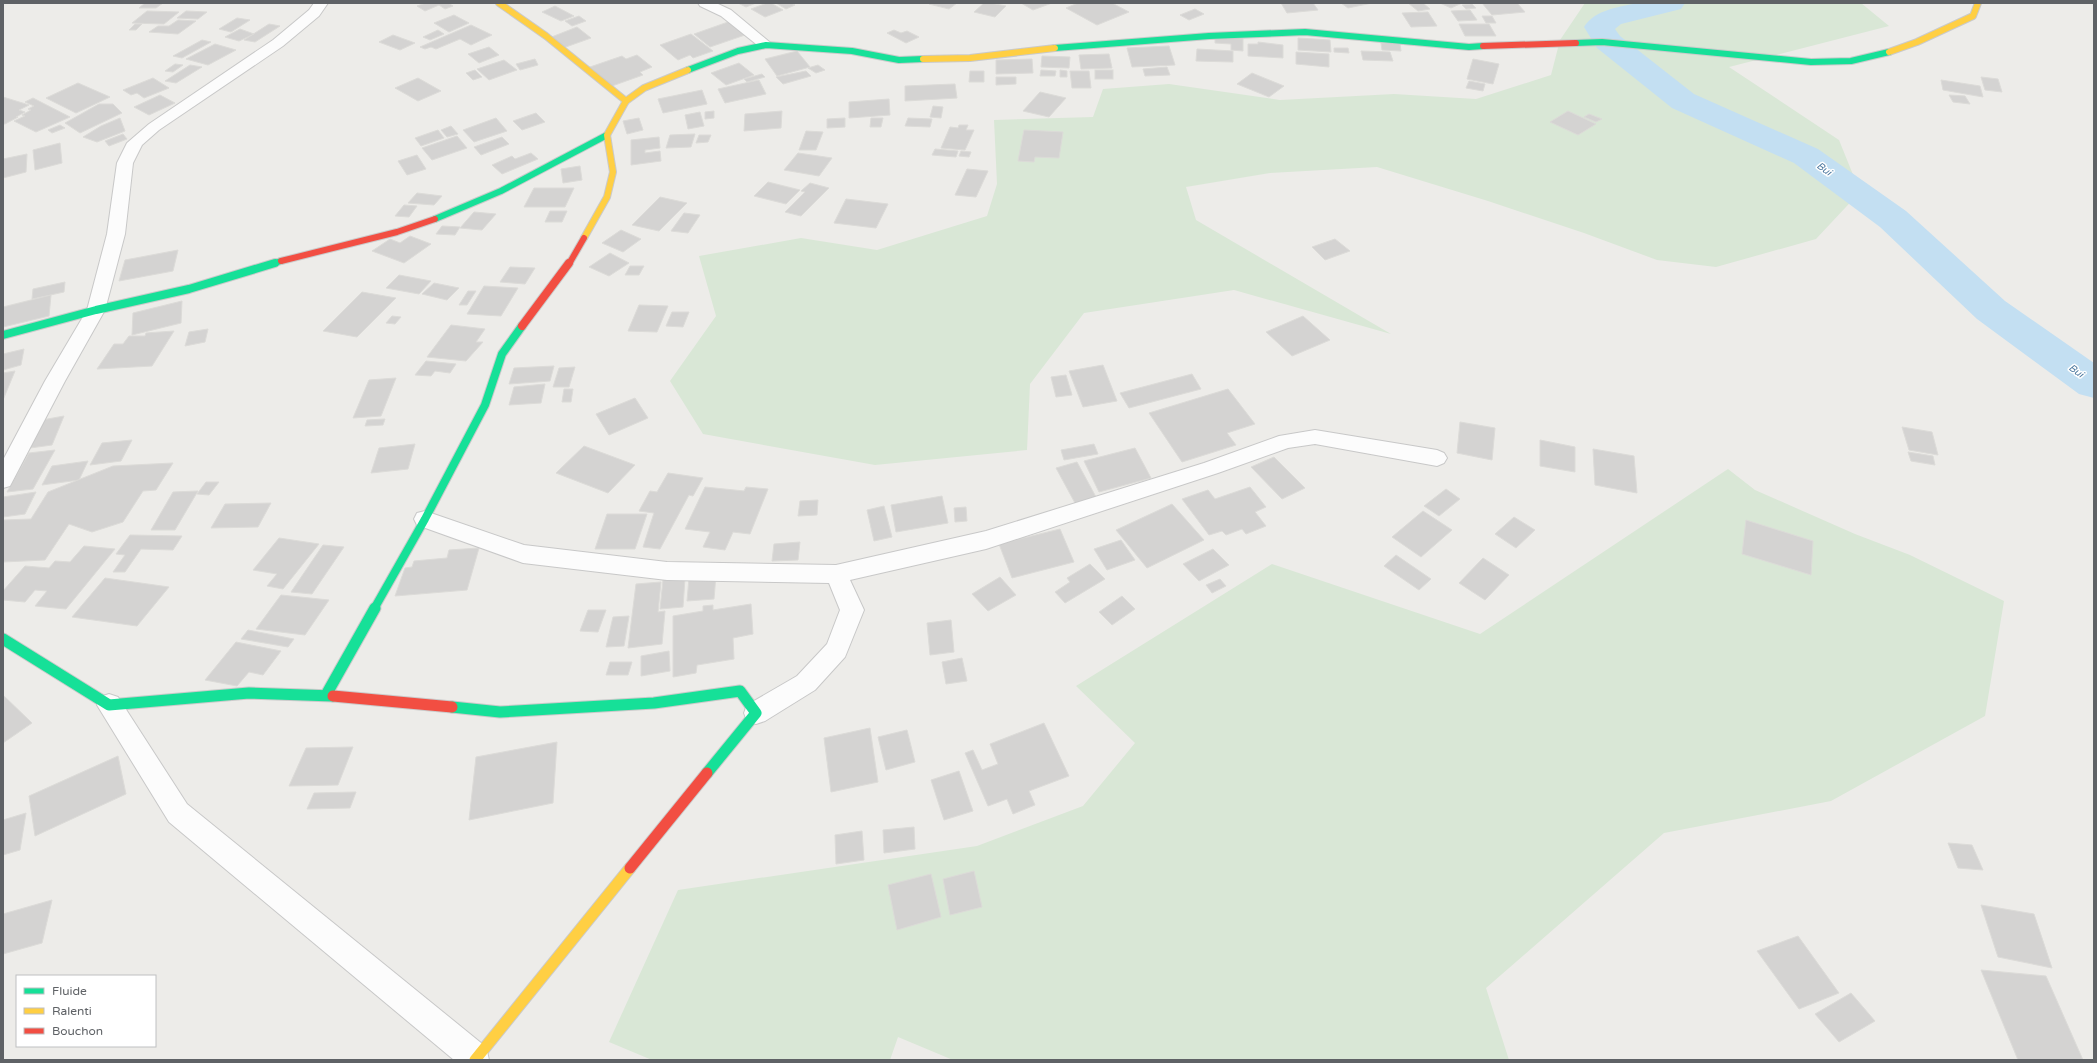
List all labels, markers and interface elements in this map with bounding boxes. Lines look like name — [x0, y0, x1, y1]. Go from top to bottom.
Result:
water label: Bui — [1814, 160, 1835, 179]
water label: Bui — [2066, 362, 2087, 381]
legend — [16, 975, 156, 1047]
text: Fluide — [52, 984, 87, 998]
text: Ralenti — [52, 1004, 92, 1018]
text: Bouchon — [52, 1024, 103, 1038]

